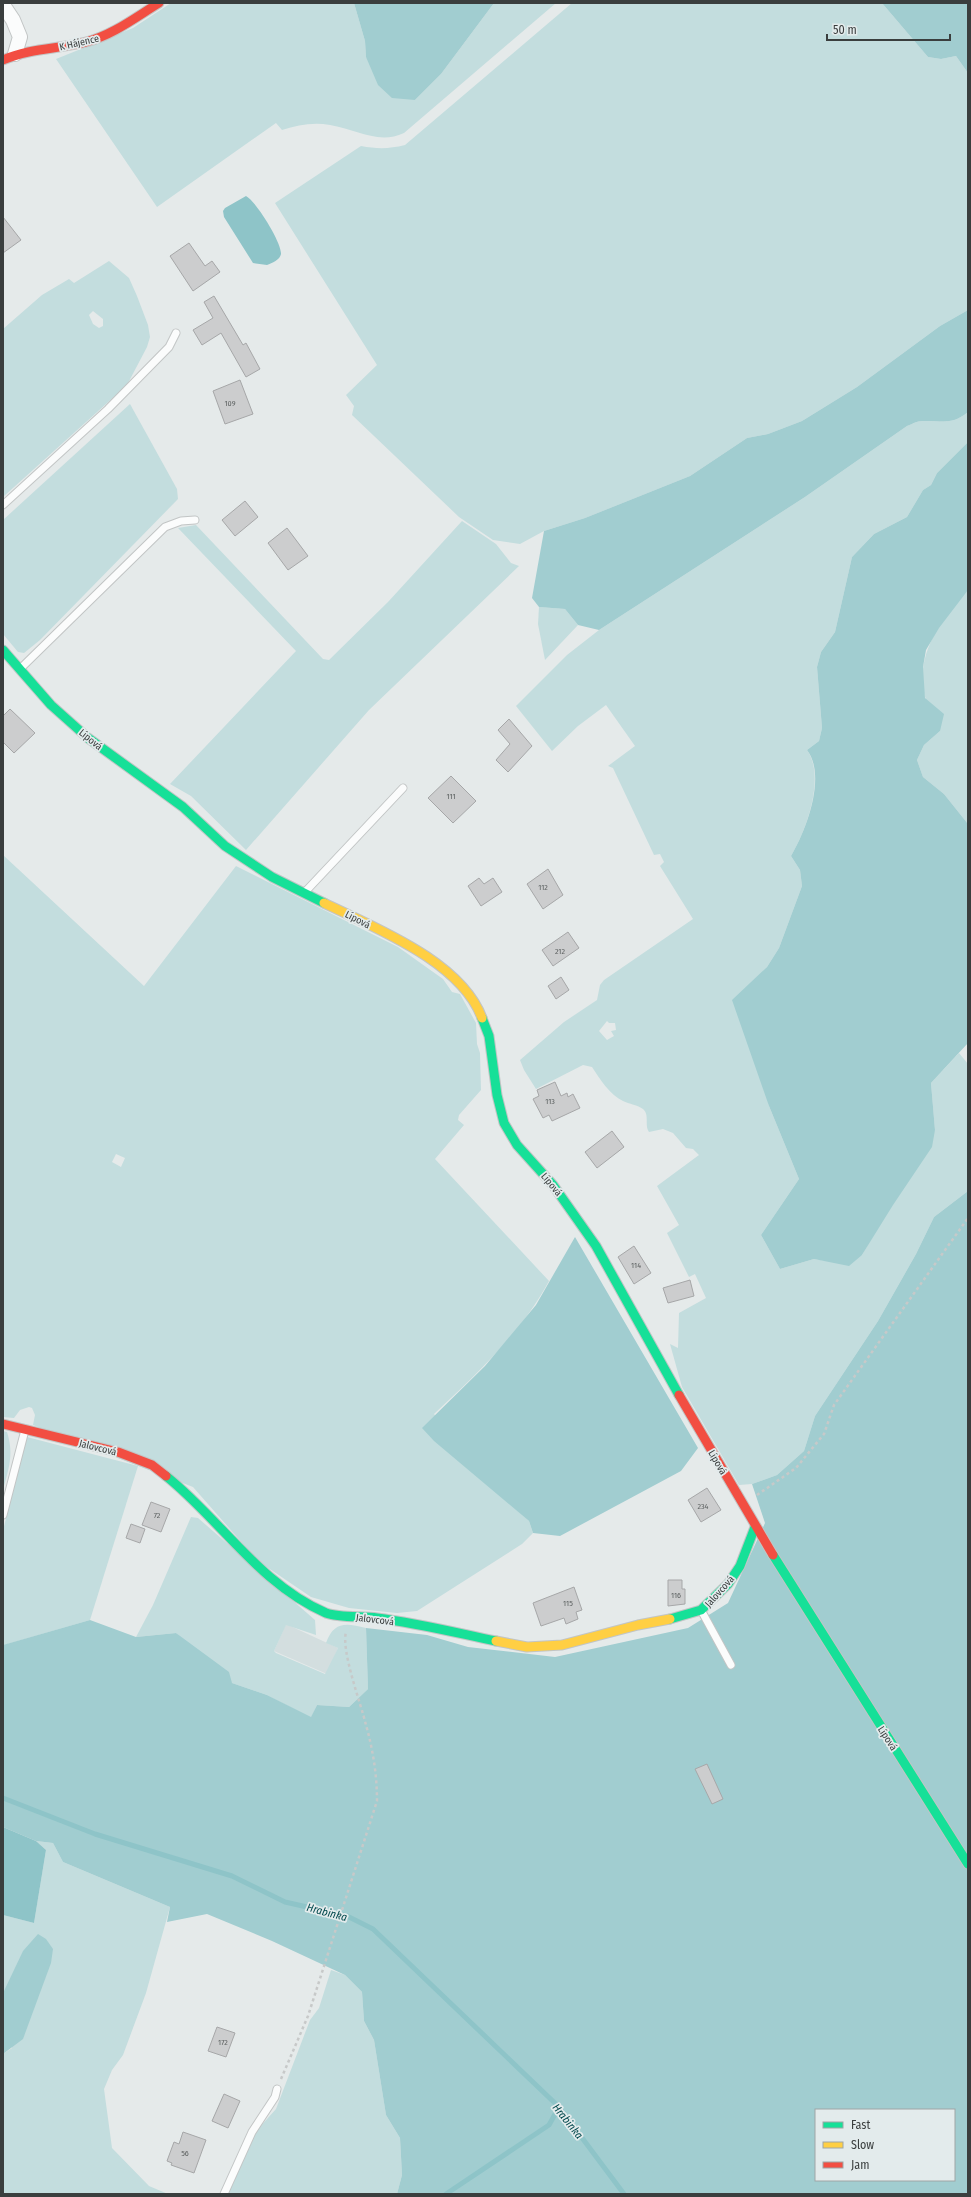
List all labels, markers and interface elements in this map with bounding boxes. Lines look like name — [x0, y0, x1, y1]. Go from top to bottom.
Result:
scale bar — [827, 16, 950, 42]
text: 50 m — [833, 23, 857, 37]
street label: K Hájence — [58, 33, 100, 53]
house number: 109 — [224, 399, 236, 408]
street label: Lípová — [76, 726, 105, 753]
house number: 111 — [446, 792, 456, 801]
house number: 112 — [538, 883, 548, 892]
street label: Lípová — [343, 908, 373, 931]
house number: 212 — [555, 947, 565, 956]
house number: 113 — [545, 1097, 555, 1106]
street label: Lípová — [538, 1170, 565, 1199]
house number: 114 — [631, 1261, 641, 1270]
street label: Jalovcová — [78, 1438, 118, 1458]
street label: Lípová — [705, 1447, 730, 1477]
house number: 234 — [698, 1502, 709, 1511]
house number: 72 — [154, 1511, 161, 1520]
street label: Jalovcová — [702, 1573, 737, 1610]
house number: 116 — [671, 1591, 681, 1600]
house number: 115 — [563, 1599, 573, 1608]
street label: Jalovcová — [355, 1612, 395, 1628]
street label: Lípová — [875, 1724, 900, 1753]
water label: Hrabinka — [305, 1901, 349, 1924]
house number: 172 — [218, 2038, 228, 2047]
water label: Hrabinka — [550, 2101, 586, 2142]
legend — [815, 2109, 955, 2181]
text: Fast — [851, 2118, 870, 2132]
text: Slow — [851, 2138, 874, 2152]
house number: 56 — [181, 2149, 189, 2158]
text: Jam — [851, 2158, 869, 2172]

